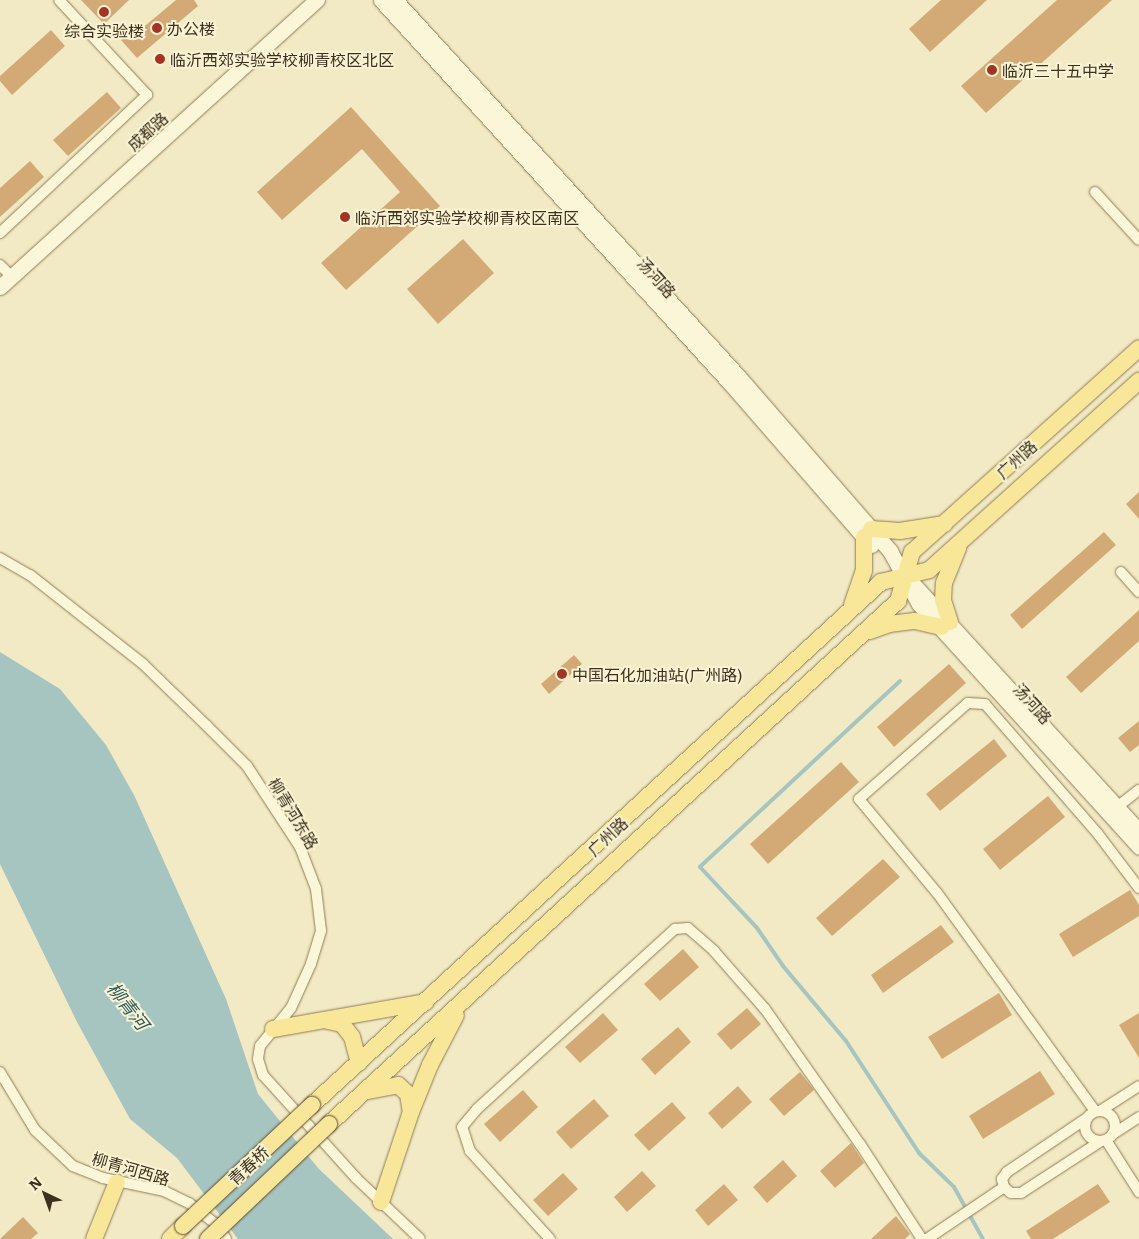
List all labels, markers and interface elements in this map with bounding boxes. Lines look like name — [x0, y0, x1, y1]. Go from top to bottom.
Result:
marker: 综合实验楼 — [98, 6, 110, 18]
place label: 办公楼 — [167, 18, 215, 38]
place label: 综合实验楼 — [64, 20, 144, 40]
marker: 办公楼 — [151, 22, 163, 34]
place label: 临沂西郊实验学校柳青校区北区 — [170, 49, 394, 69]
marker: 临沂西郊实验学校柳青校区北区 — [154, 53, 166, 65]
place label: 临沂三十五中学 — [1002, 60, 1114, 80]
marker: 临沂三十五中学 — [986, 64, 998, 76]
street label: 成都路 — [123, 108, 171, 154]
place label: 临沂西郊实验学校柳青校区南区 — [355, 207, 579, 227]
marker: 临沂西郊实验学校柳青校区南区 — [339, 211, 351, 223]
street label: 汤河路 — [634, 253, 680, 301]
street label: 广州路 — [992, 436, 1040, 482]
place label: 中国石化加油站(广州路) — [572, 664, 743, 684]
marker: 中国石化加油站(广州路) — [556, 668, 568, 680]
street label: 汤河路 — [1010, 679, 1056, 727]
street label: 柳青河东路 — [265, 774, 323, 852]
street label: 广州路 — [583, 813, 631, 859]
water label: 柳青河 — [103, 978, 153, 1034]
street label: 青春桥 — [224, 1142, 272, 1188]
street label: 柳青河西路 — [90, 1148, 172, 1188]
north arrow — [20, 1169, 70, 1219]
text: N — [24, 1171, 46, 1194]

